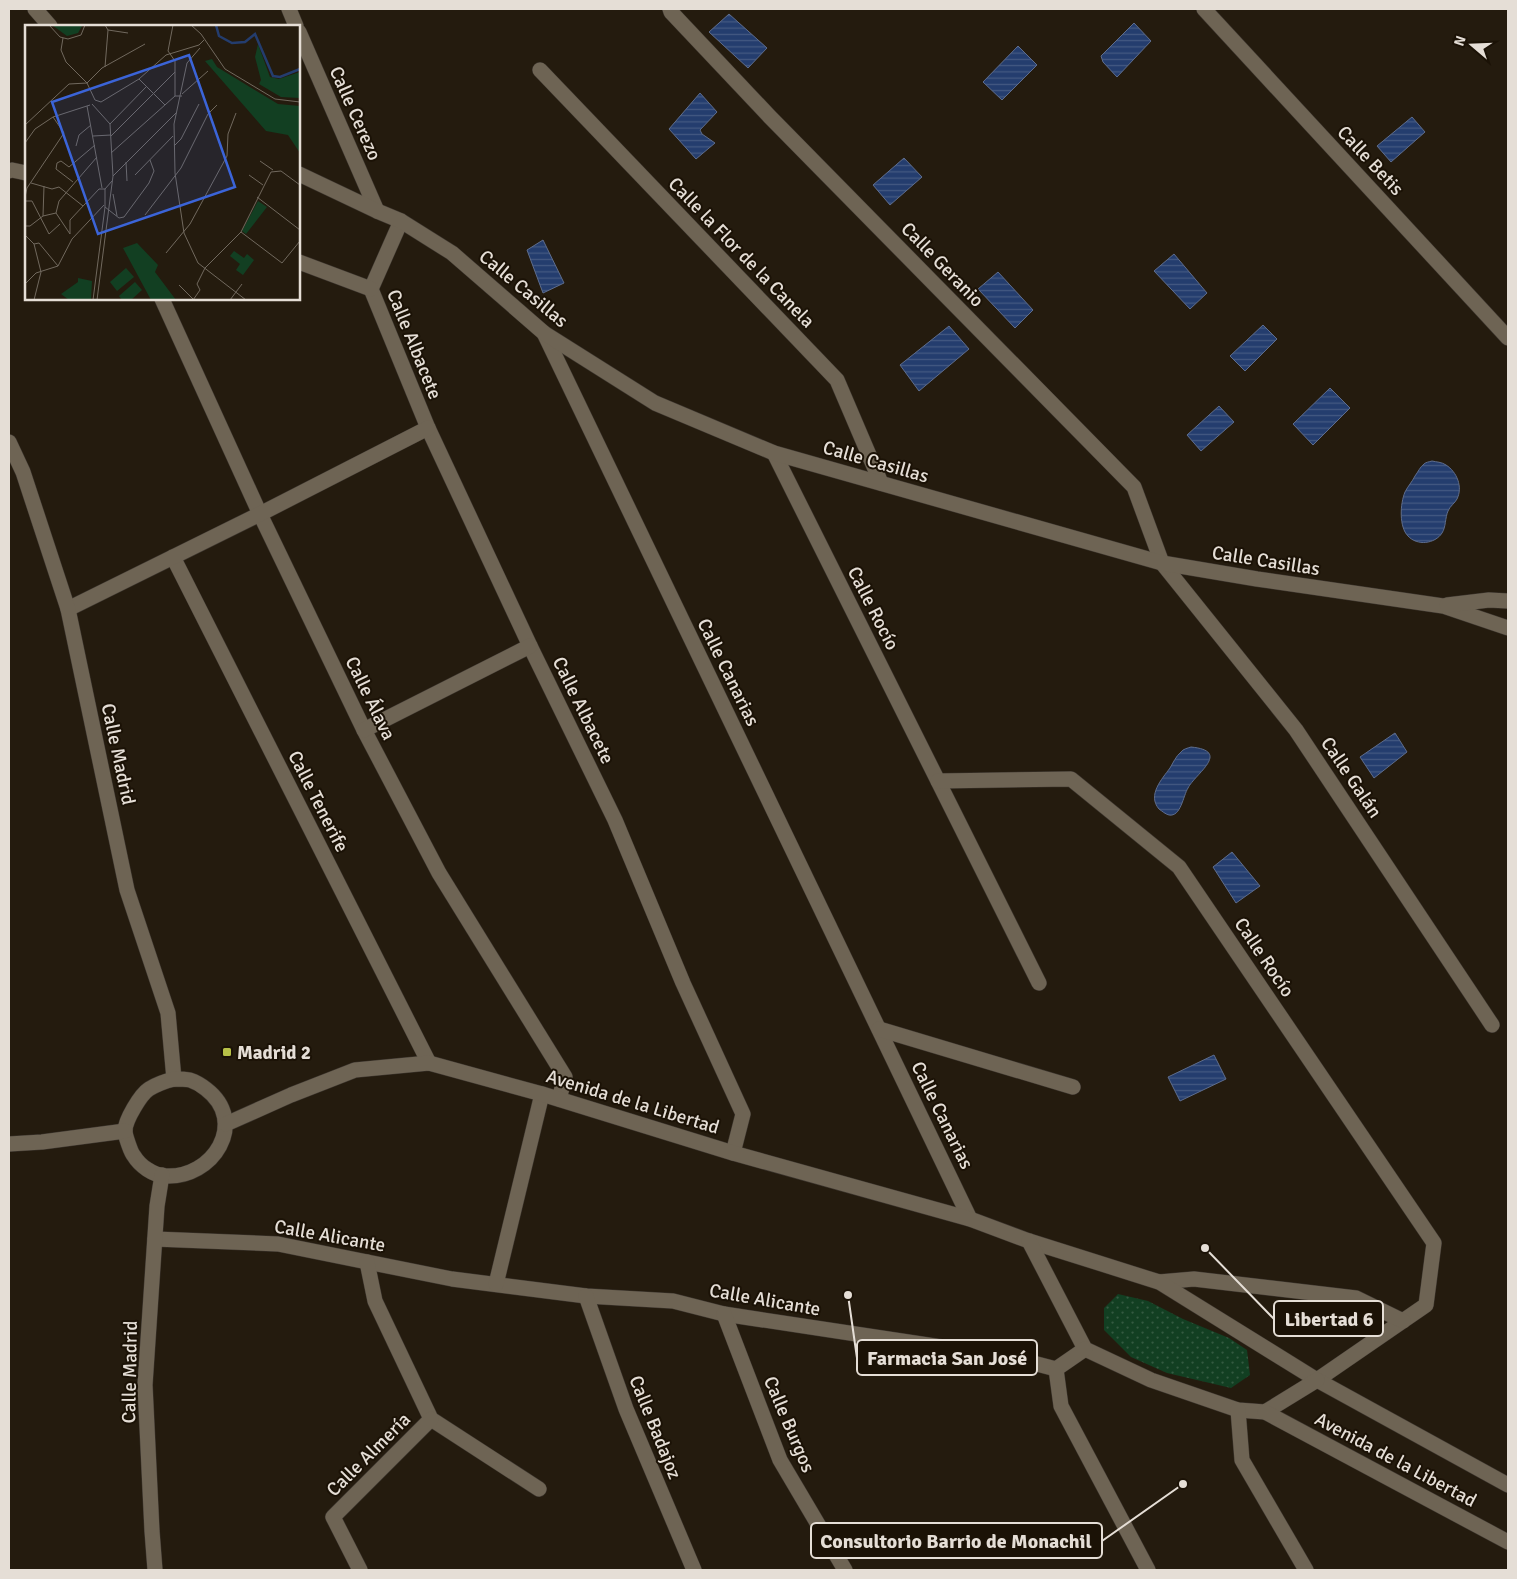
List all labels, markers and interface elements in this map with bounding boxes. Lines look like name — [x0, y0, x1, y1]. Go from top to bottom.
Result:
north arrow — [1447, 20, 1497, 70]
inset map — [25, 25, 300, 300]
text: N — [1451, 34, 1470, 48]
street label: Calle Cerezo — [324, 63, 387, 164]
street label: Calle Betis — [1332, 121, 1409, 201]
street label: Calle la Flor de la Canela — [663, 172, 820, 333]
street label: Calle Geranio — [896, 217, 989, 312]
street label: Calle Casillas — [474, 245, 573, 333]
street label: Calle Albacete — [381, 286, 447, 403]
street label: Calle Casillas — [820, 435, 931, 488]
street label: Calle Casillas — [1210, 541, 1321, 581]
street label: Calle Rocío — [842, 563, 904, 654]
street label: Calle Canarias — [692, 615, 764, 730]
street label: Calle Álava — [340, 653, 401, 744]
street label: Calle Albacete — [547, 653, 619, 768]
street label: Calle Madrid — [96, 701, 140, 807]
street label: Calle Galán — [1315, 732, 1387, 823]
street label: Calle Tenerife — [282, 747, 354, 856]
street label: Calle Rocío — [1229, 913, 1300, 1002]
place label: Madrid 2 — [237, 1041, 311, 1065]
marker: Madrid 2 — [221, 1046, 233, 1058]
street label: Calle Canarias — [906, 1058, 978, 1173]
street label: Avenida de la Libertad — [543, 1064, 722, 1140]
street label: Calle Alicante — [272, 1214, 387, 1258]
street label: Calle Alicante — [707, 1278, 822, 1322]
callout: Libertad 6 — [1274, 1301, 1383, 1336]
text: Libertad 6 — [1284, 1307, 1374, 1332]
street label: Calle Madrid — [117, 1320, 143, 1424]
callout: Farmacia San José — [857, 1340, 1037, 1375]
text: Farmacia San José — [867, 1346, 1027, 1371]
street label: Calle Badajoz — [623, 1372, 687, 1483]
street label: Calle Burgos — [758, 1373, 820, 1476]
street label: Avenida de la Libertad — [1311, 1407, 1480, 1513]
street label: Calle Almería — [322, 1408, 416, 1502]
callout: Consultorio Barrio de Monachil — [811, 1523, 1102, 1558]
text: Consultorio Barrio de Monachil — [820, 1529, 1092, 1554]

